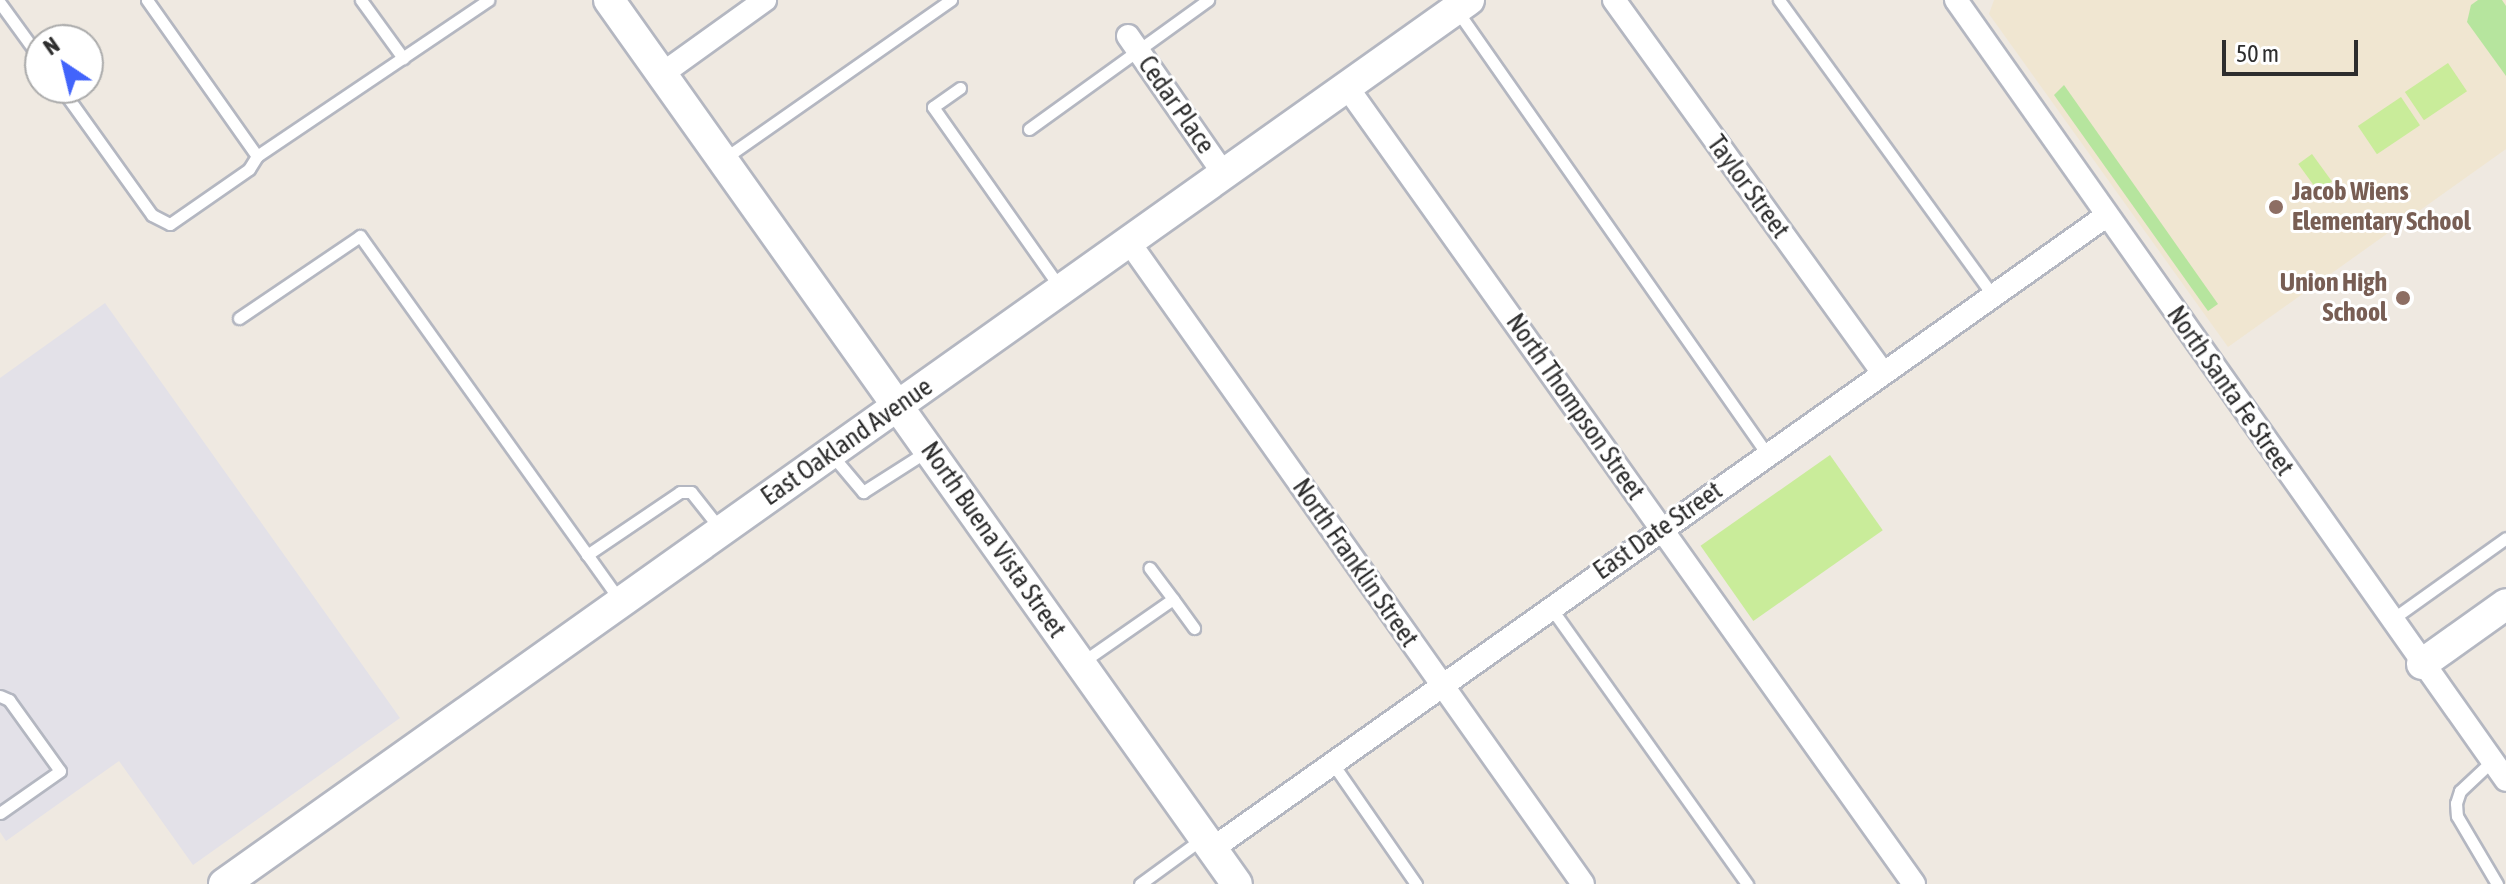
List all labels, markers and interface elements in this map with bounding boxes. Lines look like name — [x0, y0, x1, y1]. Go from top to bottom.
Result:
north arrow — [24, 24, 104, 104]
scale bar — [2226, 24, 2362, 74]
text: N — [39, 32, 64, 60]
text: 50 m — [2236, 40, 2279, 67]
street label: Cedar Place — [1131, 50, 1221, 160]
street label: Taylor Street — [1700, 129, 1796, 245]
place label: Jacob Wiens Elementary School — [2292, 176, 2471, 238]
marker: Jacob Wiens Elementary School — [2267, 198, 2285, 216]
place label: Union High School — [2280, 267, 2387, 328]
marker: Union High School — [2394, 289, 2412, 307]
street label: North Santa Fe Street — [2160, 300, 2300, 482]
street label: North Thompson Street — [1499, 308, 1651, 506]
street label: East Oakland Avenue — [756, 371, 938, 513]
street label: North Buena Vista Street — [914, 436, 1072, 644]
street label: North Franklin Street — [1285, 473, 1425, 653]
street label: East Date Street — [1588, 475, 1728, 587]

